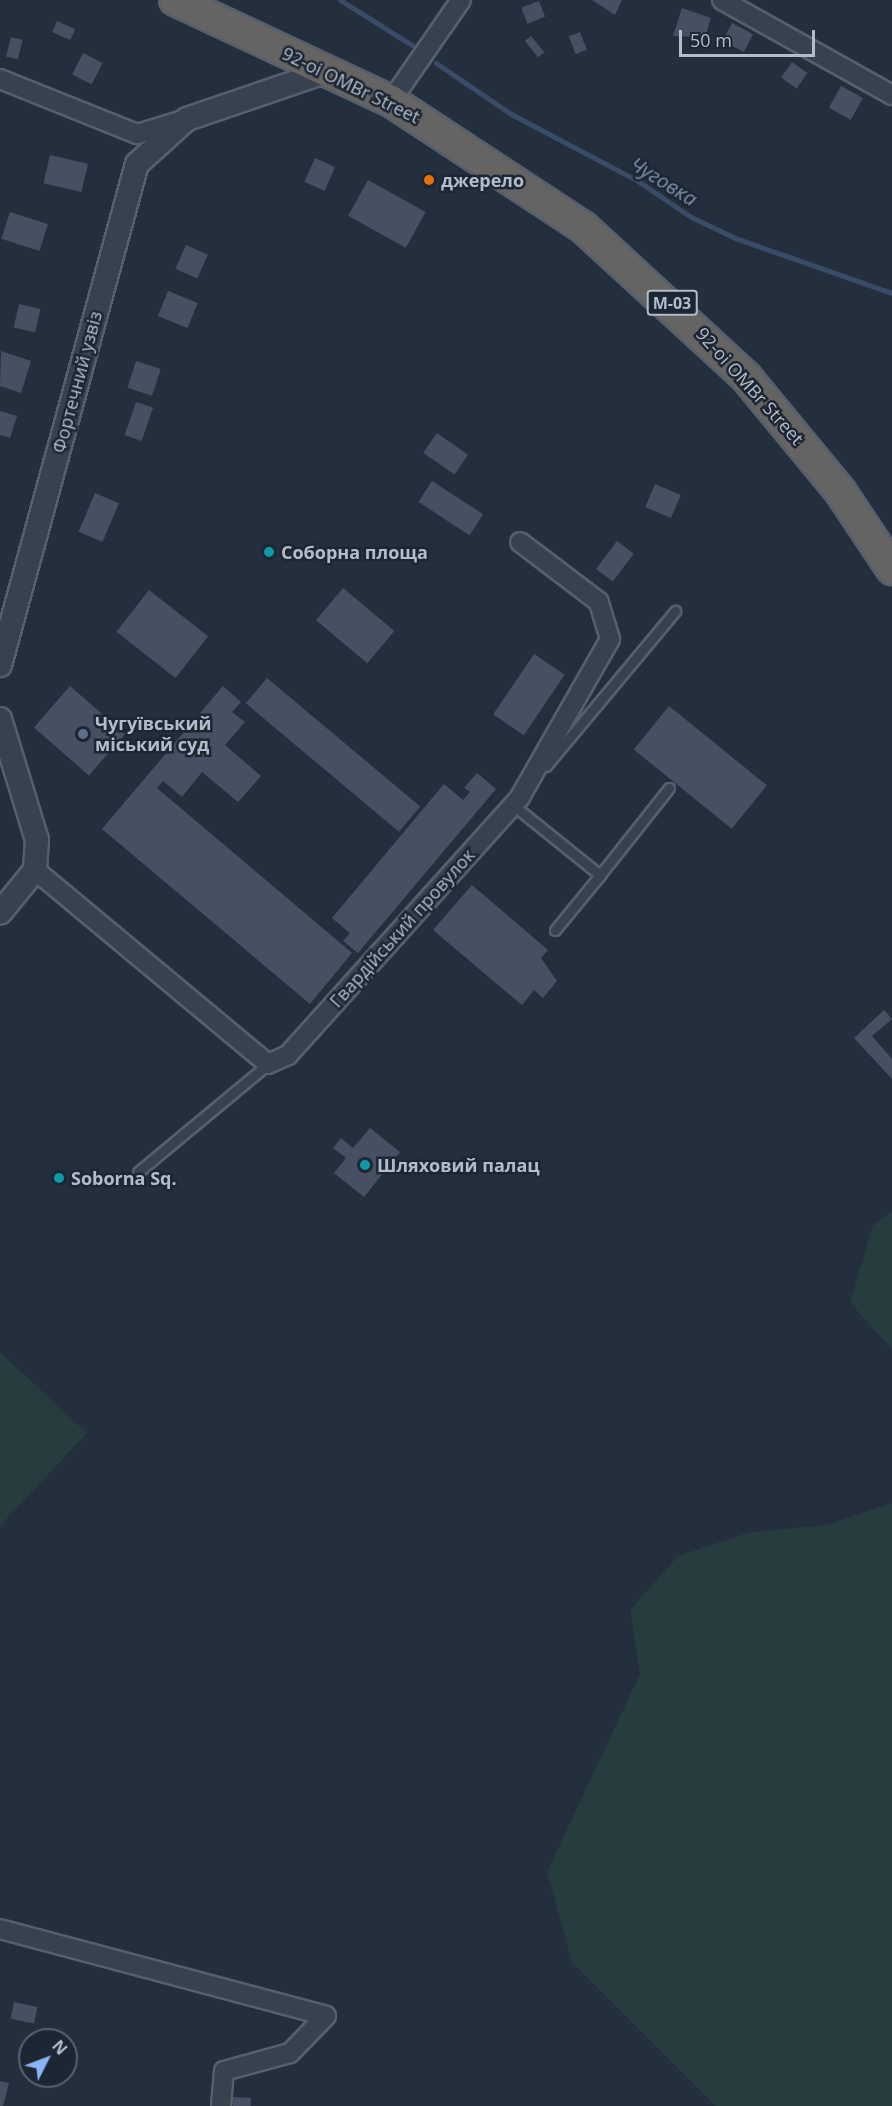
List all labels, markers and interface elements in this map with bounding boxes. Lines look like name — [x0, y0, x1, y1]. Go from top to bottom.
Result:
scale bar — [682, 18, 818, 56]
text: 50 m — [690, 28, 732, 52]
street label: 92-oi OMBr Street — [279, 42, 423, 128]
water label: Чуговка — [626, 151, 702, 211]
place label: джерело — [441, 169, 524, 191]
marker: джерело — [422, 173, 436, 187]
road number: М-03 — [646, 290, 698, 316]
street label: Фортечний узвіз — [48, 309, 106, 455]
street label: 92-oi OMBr Street — [692, 323, 808, 449]
place label: Соборна площа — [281, 541, 428, 563]
marker: Соборна площа — [262, 545, 276, 559]
place label: Чугуївський міський суд — [95, 713, 211, 756]
marker: Чугуївський міський суд — [76, 727, 90, 741]
street label: Гвардійський провулок — [325, 844, 479, 1012]
place label: Шляховий палац — [377, 1154, 540, 1176]
marker: Шляховий палац — [358, 1158, 372, 1172]
place label: Soborna Sq. — [71, 1167, 177, 1189]
marker: Soborna Sq. — [52, 1171, 66, 1185]
north arrow — [18, 2028, 78, 2088]
text: N — [47, 2035, 72, 2059]

